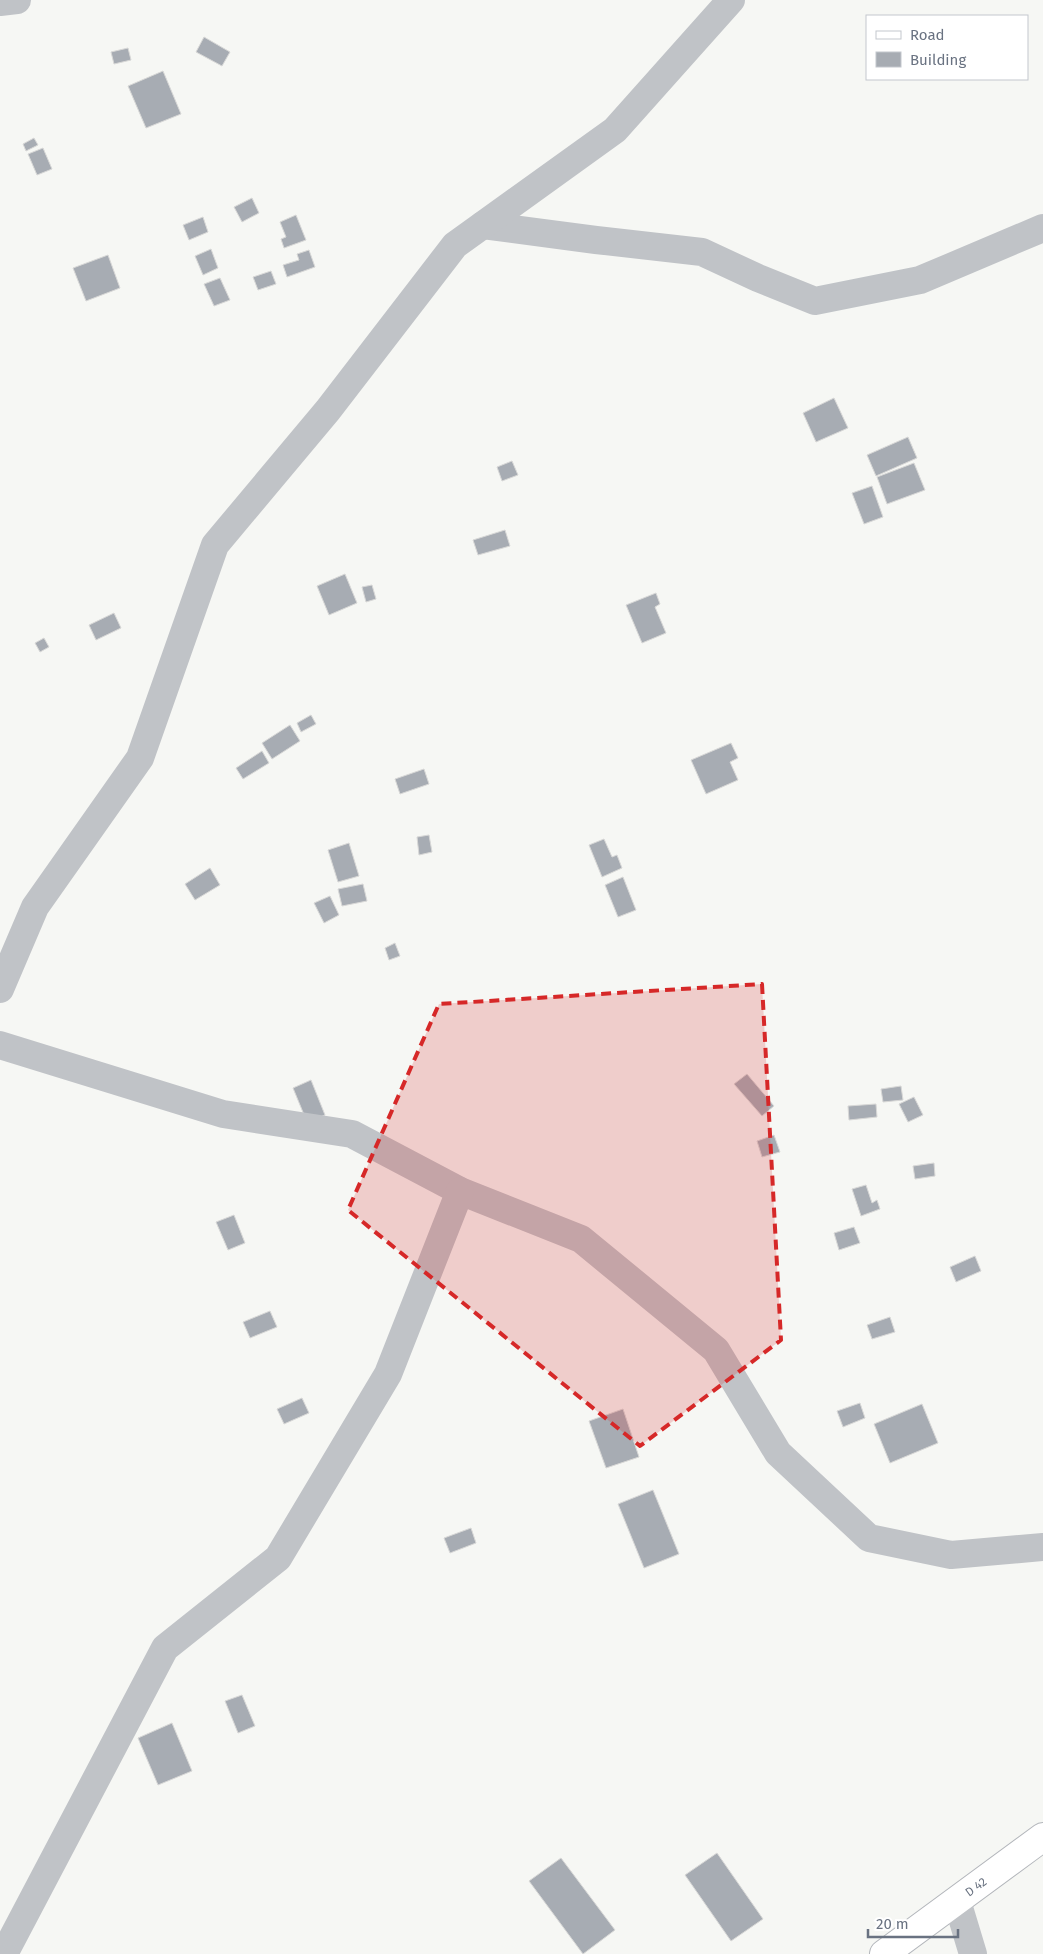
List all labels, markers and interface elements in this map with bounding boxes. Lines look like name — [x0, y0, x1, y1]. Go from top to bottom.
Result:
legend — [866, 15, 1028, 80]
text: Road — [910, 26, 945, 44]
text: Building — [910, 51, 966, 69]
street label: D 42 — [963, 1875, 989, 1899]
scale bar — [868, 1906, 958, 1938]
text: 20 m — [876, 1915, 909, 1933]

